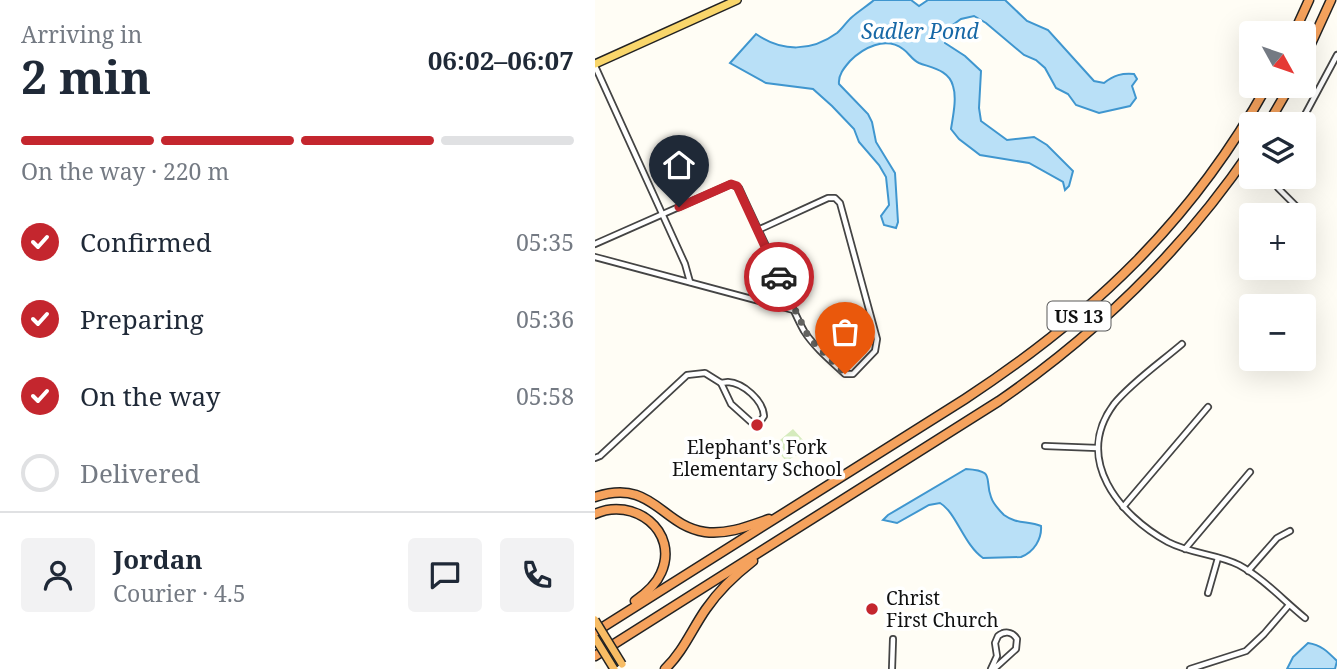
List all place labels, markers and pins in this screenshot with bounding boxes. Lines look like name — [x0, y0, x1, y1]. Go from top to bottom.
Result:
pin — [649, 135, 709, 207]
pin — [815, 302, 875, 374]
marker: Elephant's Fork Elementary School — [749, 417, 765, 433]
place label: Elephant's Fork Elementary School — [672, 434, 842, 482]
place label: Christ First Church — [886, 585, 999, 633]
marker: Christ First Church — [864, 601, 880, 617]

